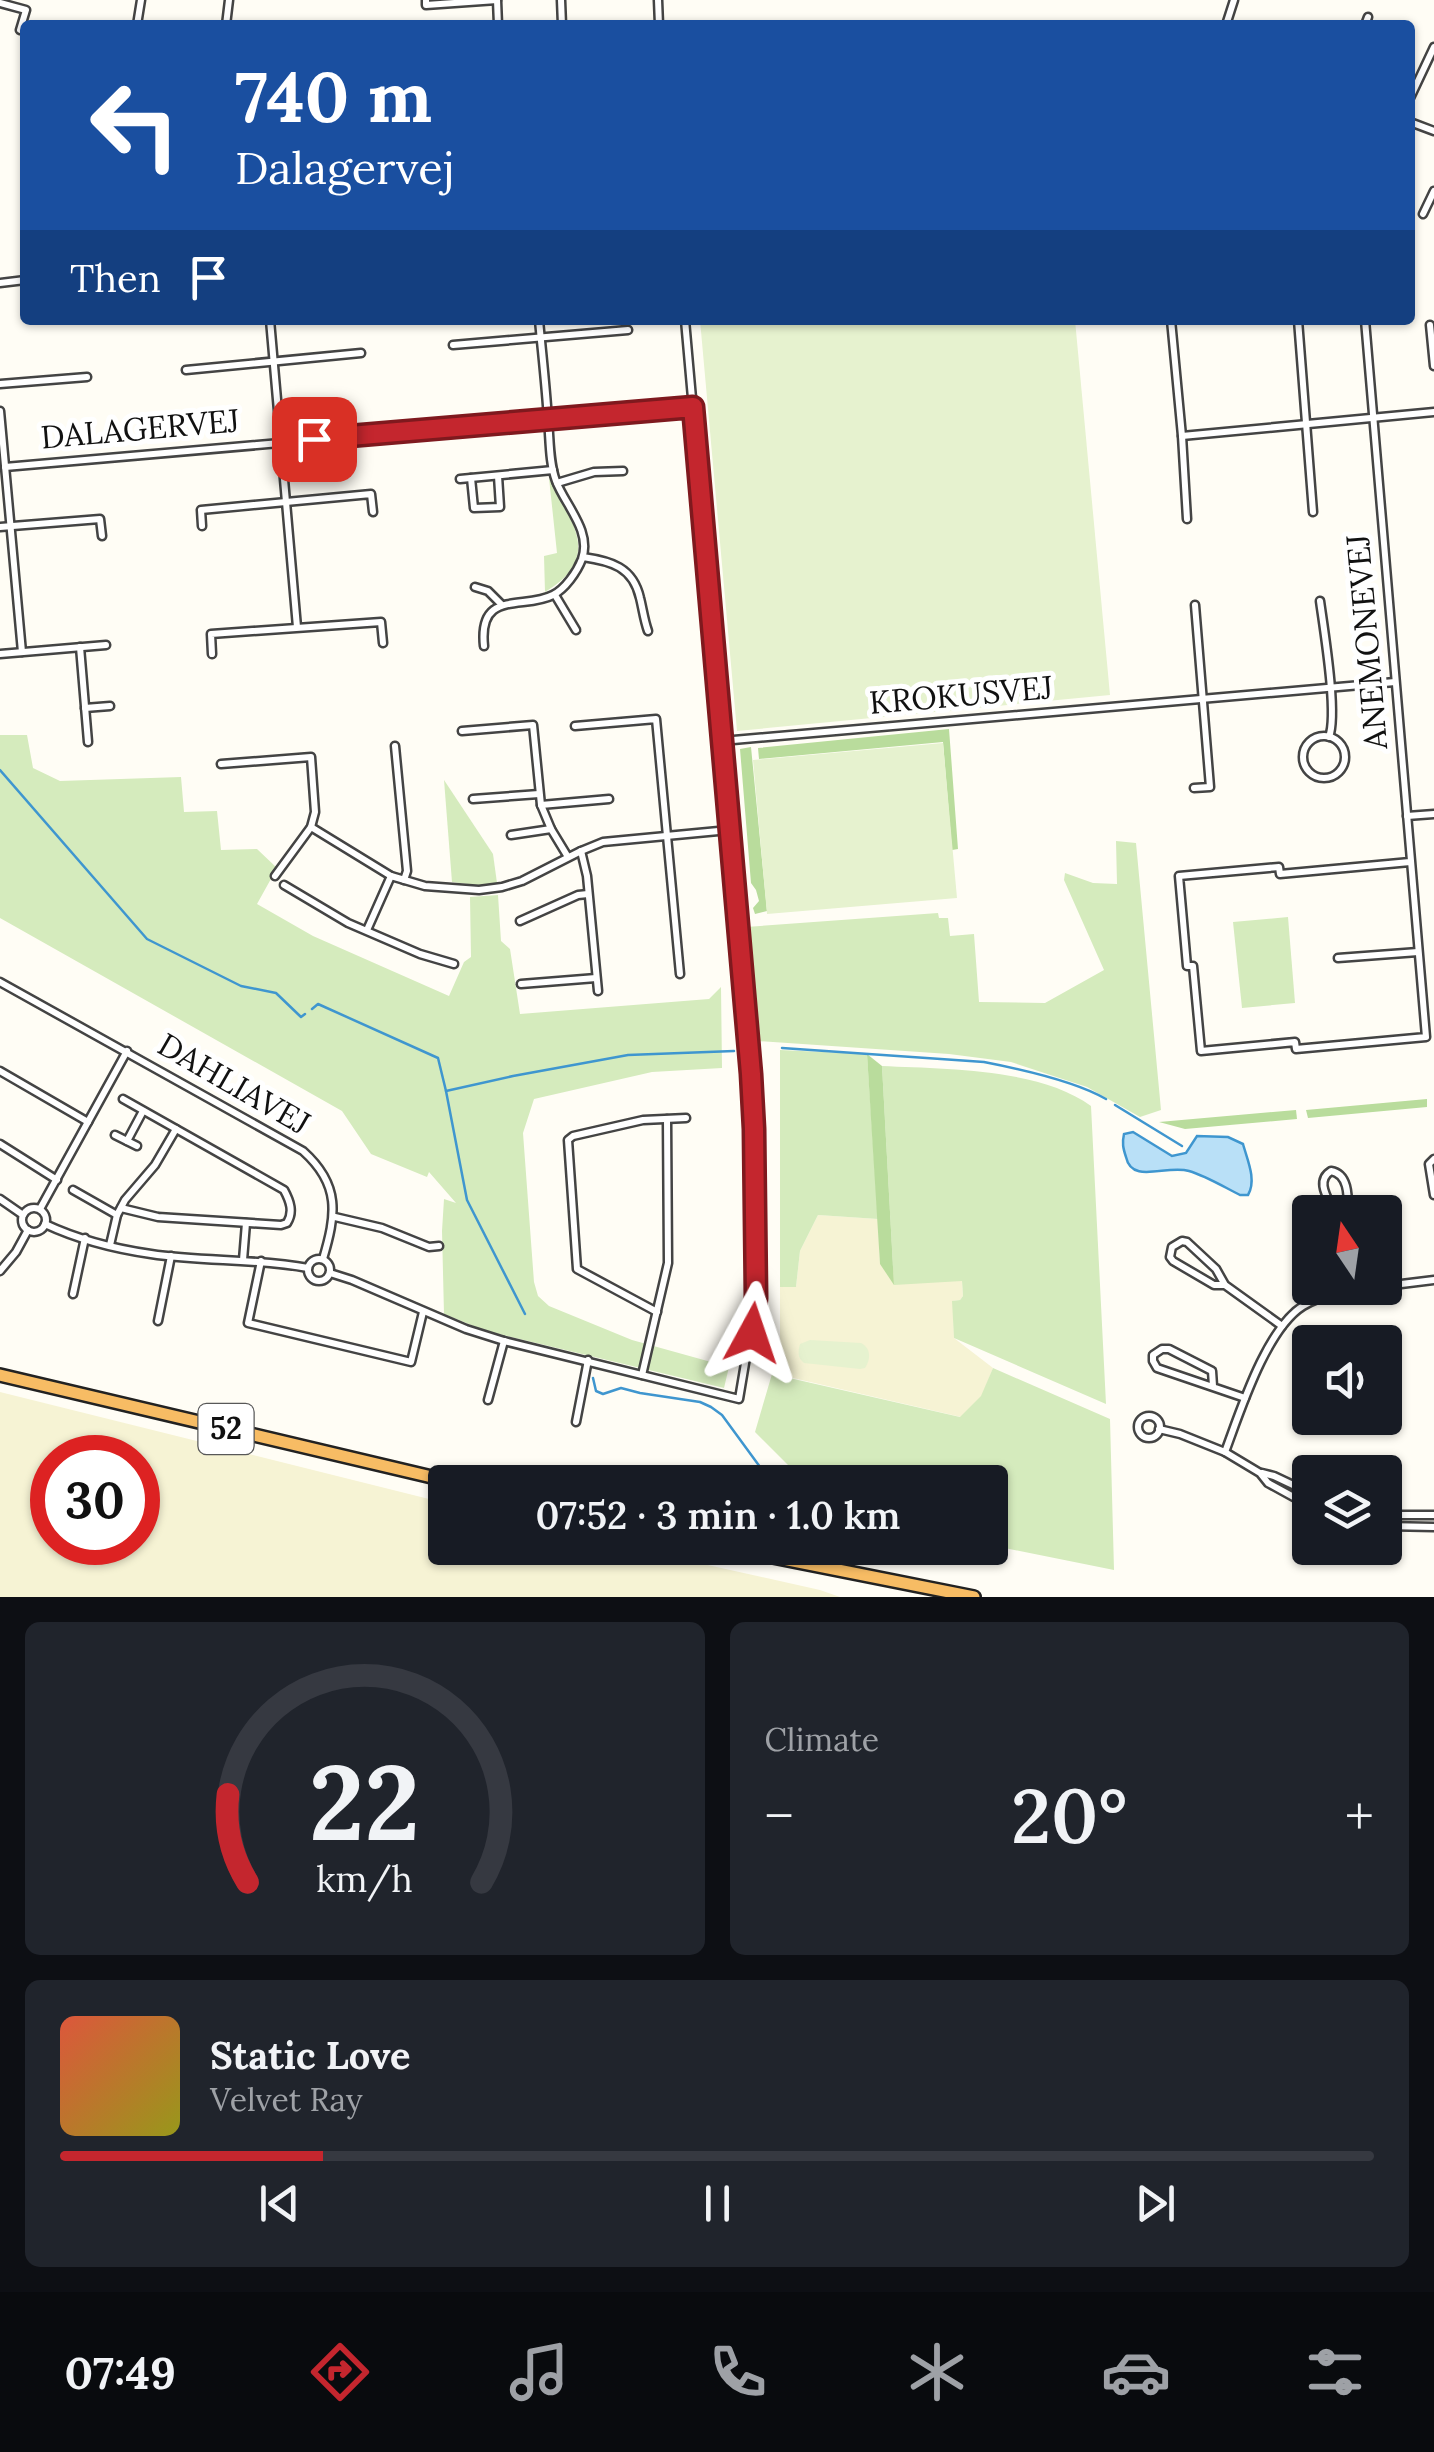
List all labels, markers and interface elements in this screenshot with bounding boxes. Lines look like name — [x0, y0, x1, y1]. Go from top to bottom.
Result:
text: 740 m — [235, 52, 432, 141]
icon: left — [70, 60, 200, 190]
text: Dalagervej — [235, 139, 454, 196]
icon: arrive — [181, 250, 236, 305]
text: Then — [70, 254, 161, 302]
pin — [272, 397, 357, 482]
street label: DALAGERVEJ — [39, 399, 241, 458]
icon: arrive — [287, 412, 342, 467]
street label: ANEMONEVEJ — [1337, 533, 1396, 752]
street label: KROKUSVEJ — [868, 666, 1054, 723]
street label: DAHLIAVEJ — [151, 1024, 318, 1144]
north arrow — [1292, 1195, 1402, 1305]
map controls — [1292, 1195, 1402, 1565]
position arrow — [700, 1281, 804, 1385]
button: sound — [1292, 1325, 1402, 1435]
road number: 52 — [198, 1404, 254, 1454]
speed limit sign: 30 — [30, 1435, 160, 1565]
button: layers — [1292, 1455, 1402, 1565]
text: 07:52 · 3 min · 1.0 km — [536, 1491, 900, 1539]
text: Climate — [765, 1719, 879, 1760]
text: 22 — [309, 1735, 420, 1868]
text: 20° — [1011, 1768, 1128, 1864]
text: − — [765, 1781, 794, 1851]
text: + — [1345, 1781, 1374, 1851]
text: km/h — [316, 1856, 413, 1902]
text: Static Love — [210, 2031, 410, 2079]
text: Velvet Ray — [210, 2079, 363, 2120]
icon: previous — [252, 2176, 307, 2231]
icon: pause — [690, 2176, 745, 2231]
icon: next — [1128, 2176, 1183, 2231]
icon: directions — [305, 2337, 375, 2407]
icon: music — [504, 2337, 574, 2407]
icon: phone — [703, 2337, 773, 2407]
icon: climate — [902, 2337, 972, 2407]
icon: car — [1101, 2337, 1171, 2407]
icon: filters — [1300, 2337, 1370, 2407]
text: 07:49 — [64, 2344, 176, 2401]

